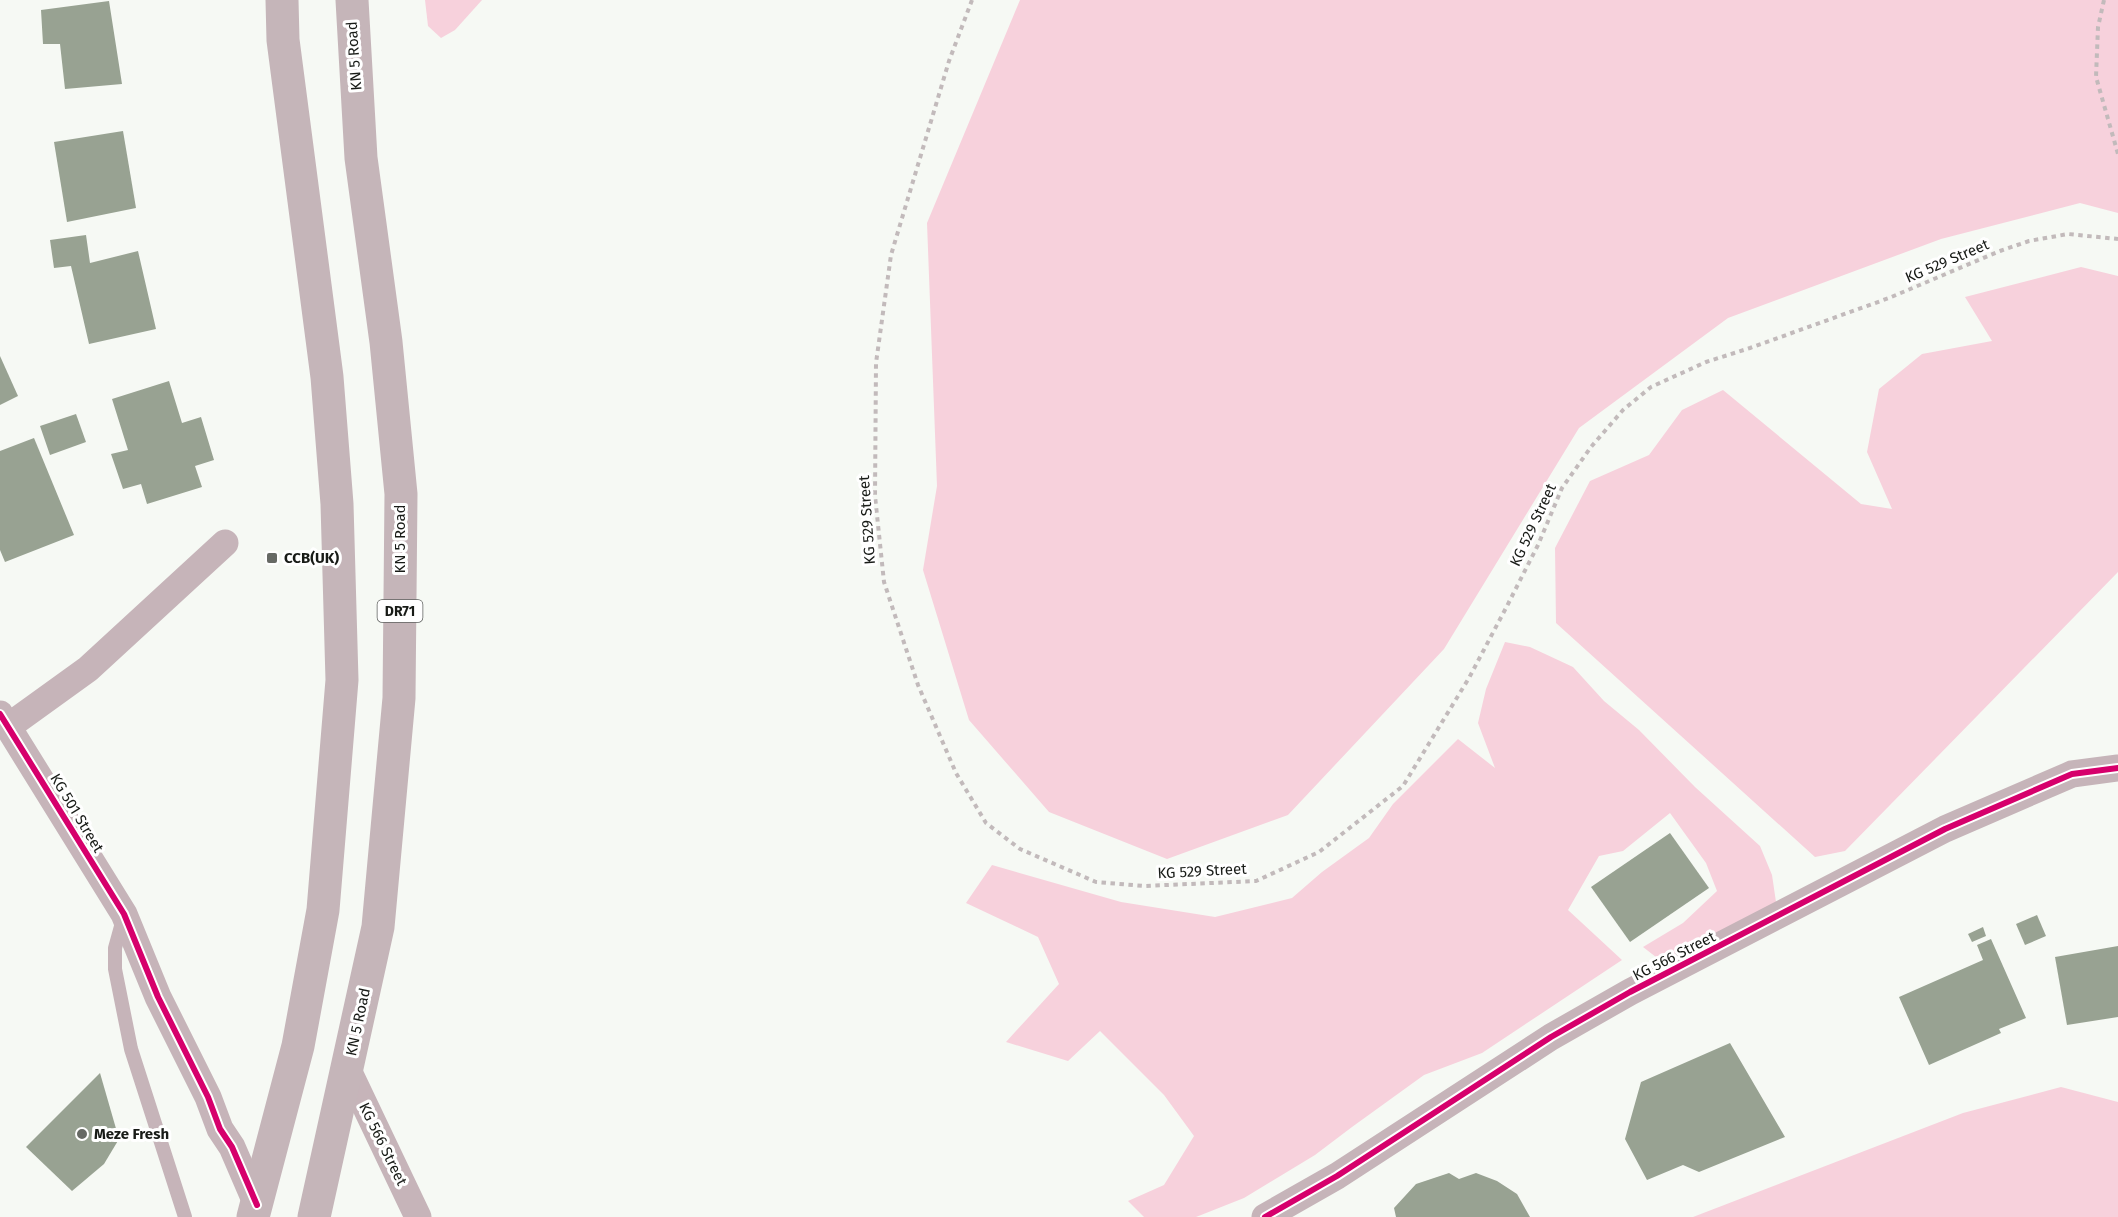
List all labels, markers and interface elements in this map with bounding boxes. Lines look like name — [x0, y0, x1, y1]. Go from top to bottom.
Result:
street label: KN 5 Road — [343, 21, 365, 91]
street label: KG 529 Street — [1902, 235, 1992, 287]
street label: KG 529 Street — [855, 474, 879, 565]
street label: KG 529 Street — [1506, 480, 1560, 569]
street label: KN 5 Road — [391, 504, 409, 574]
place label: CCB(UK) — [284, 549, 339, 567]
marker: CCB(UK) — [265, 551, 279, 565]
road number: DR71 — [378, 600, 422, 622]
street label: KG 501 Street — [46, 770, 108, 856]
street label: KG 529 Street — [1157, 860, 1248, 882]
street label: KG 566 Street — [1630, 927, 1719, 985]
street label: KN 5 Road — [342, 986, 374, 1058]
street label: KG 566 Street — [355, 1099, 411, 1189]
place label: Meze Fresh — [94, 1125, 169, 1143]
marker: Meze Fresh — [75, 1127, 89, 1141]

